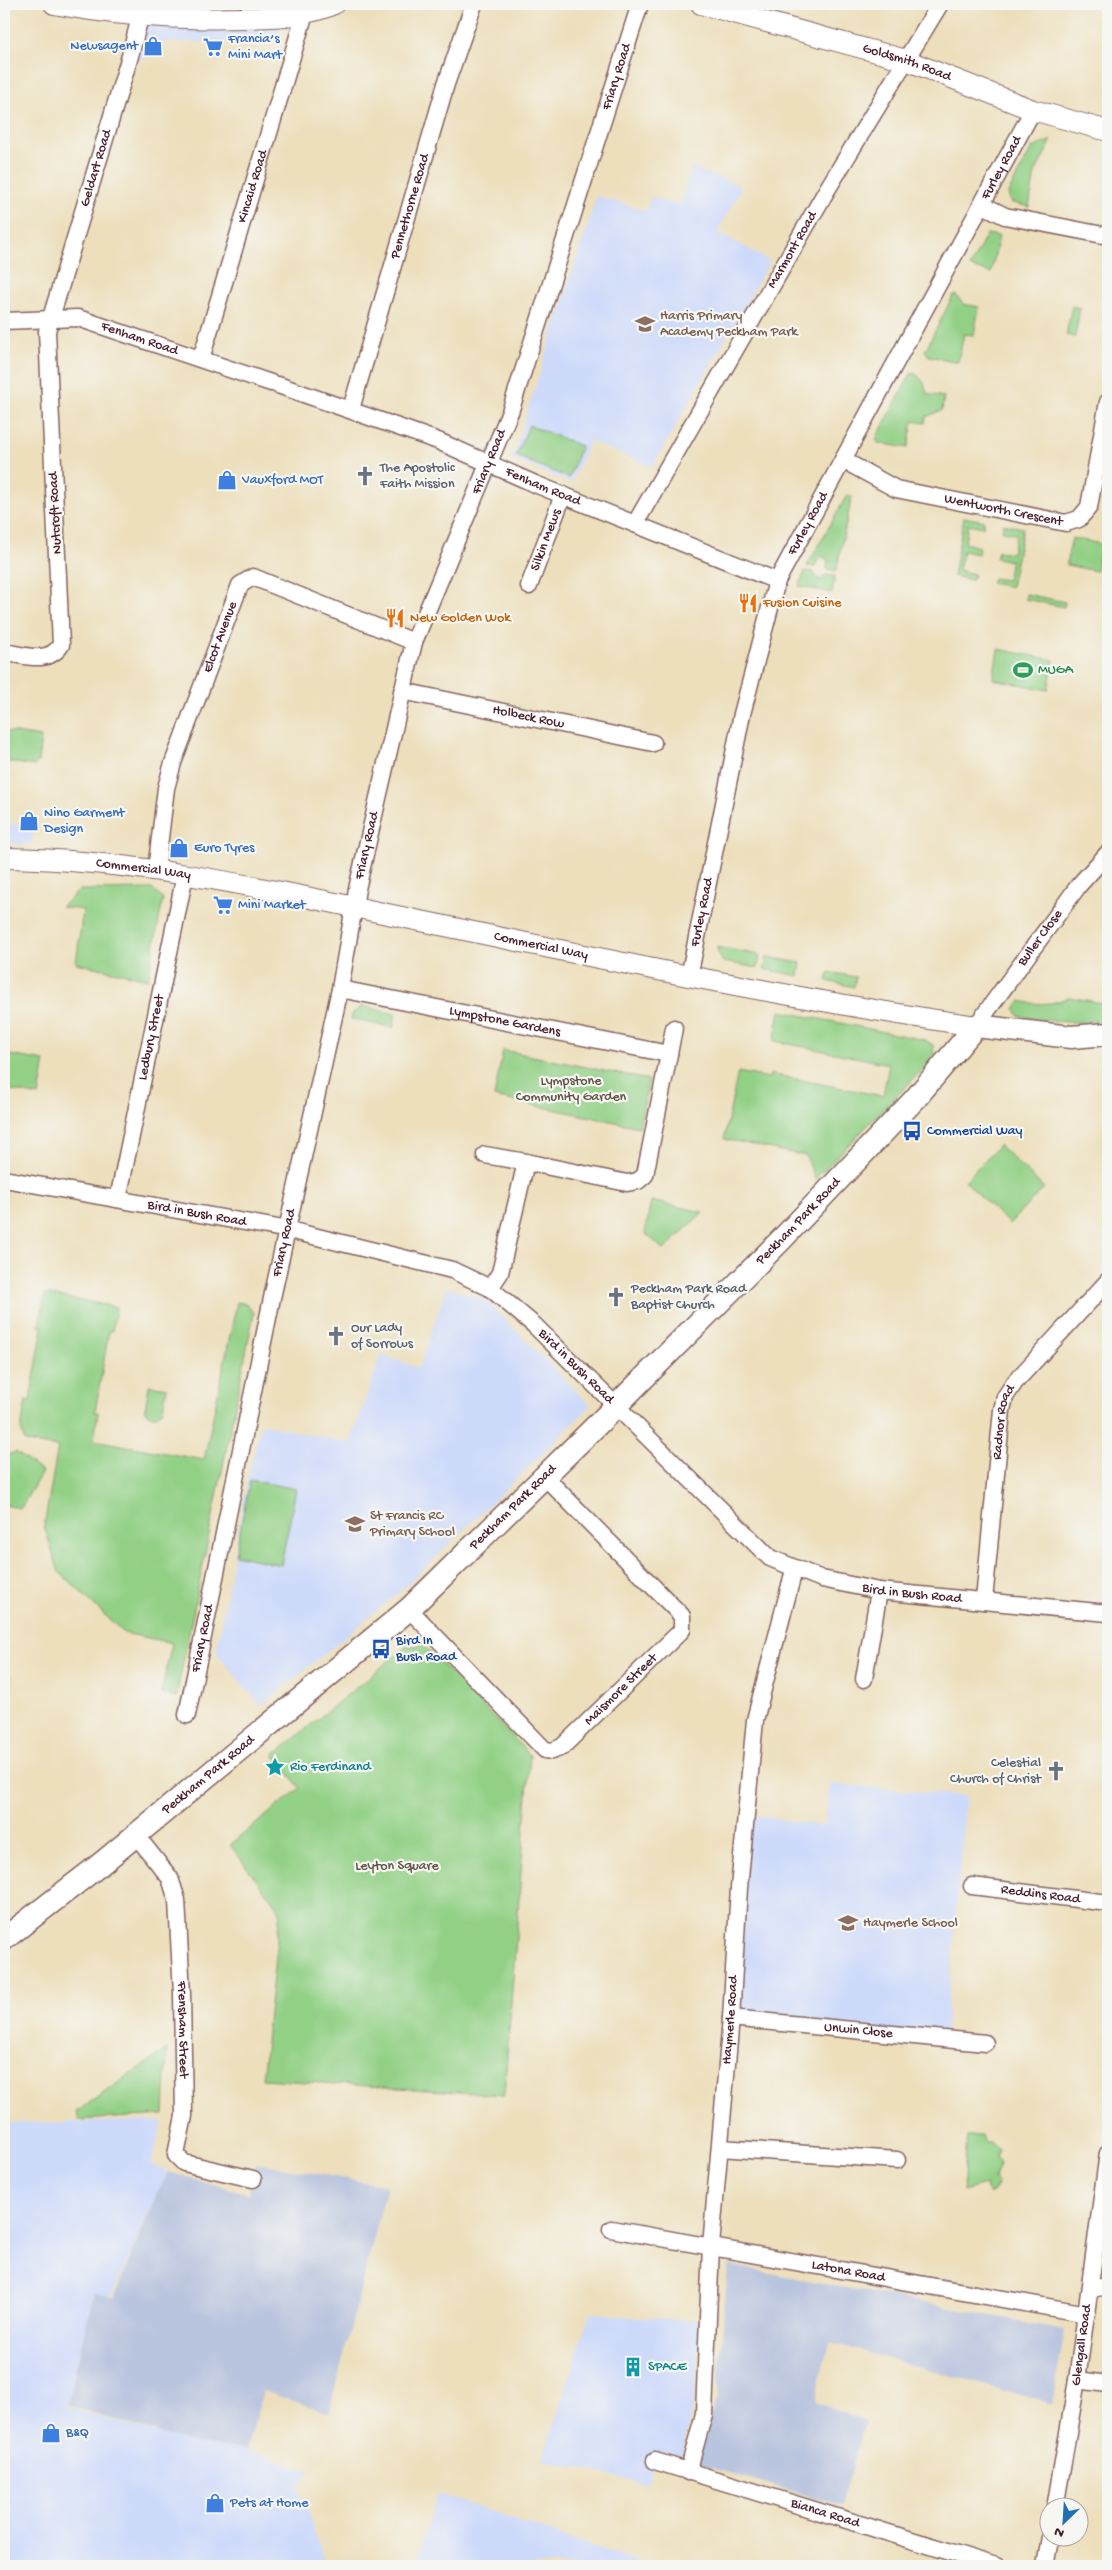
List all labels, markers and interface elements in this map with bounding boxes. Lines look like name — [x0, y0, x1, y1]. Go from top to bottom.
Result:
place label: Francia’s Mini Mart — [227, 31, 283, 64]
shop icon: Newsagent — [142, 35, 164, 57]
supermarket icon: Francia’s Mini Mart — [202, 36, 224, 58]
place label: Newsagent — [70, 38, 139, 55]
street label: Friary Road — [598, 40, 636, 113]
street label: Goldsmith Road — [860, 40, 955, 86]
street label: Geldart Road — [76, 126, 116, 209]
street label: Furley Road — [977, 132, 1027, 204]
street label: Kincaid Road — [234, 146, 272, 225]
street label: Pennethorne Road — [386, 150, 434, 262]
street label: Marmont Road — [764, 207, 822, 292]
place label: Harris Primary Academy Peckham Park — [660, 308, 799, 341]
school or university icon: Harris Primary Academy Peckham Park — [634, 313, 656, 335]
street label: Fenham Road — [98, 318, 182, 360]
street label: Friary Road — [468, 425, 511, 498]
place label: The Apostolic Faith Mission — [379, 460, 456, 493]
street label: Fenham Road — [502, 463, 585, 511]
church icon: The Apostolic Faith Mission — [354, 465, 376, 487]
shop icon: Vauxford MOT — [216, 469, 238, 491]
street label: Nutcroft Road — [45, 470, 67, 555]
place label: Vauxford MOT — [241, 472, 324, 489]
street label: Furley Road — [783, 487, 833, 559]
street label: Wentworth Crescent — [943, 490, 1065, 531]
street label: Silkin Mews — [527, 506, 566, 573]
restaurant icon: Fusion Cuisine — [737, 592, 759, 614]
place label: Fusion Cuisine — [762, 595, 842, 612]
street label: Elcot Avenue — [199, 598, 242, 675]
restaurant icon: New Golden Wok — [384, 607, 406, 629]
place label: New Golden Wok — [410, 610, 512, 627]
sports icon: MUGA — [1012, 659, 1034, 681]
place label: MUGA — [1038, 662, 1074, 679]
street label: Holbeck Row — [491, 701, 566, 733]
place label: Nino Garment Design — [43, 805, 126, 838]
street label: Friary Road — [351, 808, 383, 882]
shop icon: Nino Garment Design — [18, 810, 40, 832]
shop icon: Euro Tyres — [168, 837, 190, 859]
place label: Euro Tyres — [194, 840, 255, 857]
street label: Commercial Way — [95, 855, 192, 884]
street label: Furley Road — [687, 875, 718, 949]
supermarket icon: Mini Market — [212, 894, 234, 916]
place label: Mini Market — [238, 897, 307, 914]
street label: Buller Close — [1013, 906, 1067, 970]
street label: Commercial Way — [492, 928, 590, 964]
street label: Ledbury Street — [134, 992, 169, 1082]
street label: Lympstone Gardens — [448, 1002, 563, 1041]
park label: Lympstone Community Garden — [516, 1073, 627, 1106]
bus stop icon: Commercial Way — [901, 1120, 923, 1142]
place label: Commercial Way — [927, 1123, 1023, 1140]
street label: Peckham Park Road — [752, 1173, 846, 1269]
street label: Bird in Bush Road — [145, 1196, 249, 1231]
street label: Friary Road — [268, 1206, 300, 1279]
place label: Peckham Park Road Baptist Church — [630, 1281, 748, 1314]
church icon: Peckham Park Road Baptist Church — [605, 1286, 627, 1308]
place label: Our Lady of Sorrows — [351, 1320, 414, 1353]
church icon: Our Lady of Sorrows — [325, 1325, 347, 1347]
street label: Bird in Bush Road — [534, 1325, 619, 1409]
street label: Radnor Road — [989, 1380, 1020, 1461]
street label: Peckham Park Road — [465, 1460, 561, 1554]
place label: St Francis RC Primary School — [369, 1508, 455, 1541]
school or university icon: St Francis RC Primary School — [344, 1513, 366, 1535]
street label: Bird in Bush Road — [860, 1579, 964, 1608]
street label: Friary Road — [187, 1601, 218, 1675]
place label: Bird In Bush Road — [395, 1633, 458, 1666]
bus stop icon: Bird In Bush Road — [370, 1638, 392, 1660]
street label: Maismore Street — [581, 1649, 662, 1729]
street label: Peckham Park Road — [158, 1731, 260, 1819]
place label: Celestial Church of Christ — [950, 1755, 1042, 1788]
place icon: Rio Ferdinand — [264, 1756, 286, 1778]
place label: Rio Ferdinand — [290, 1759, 373, 1776]
church icon: Celestial Church of Christ — [1045, 1760, 1067, 1782]
park label: Leyton Square — [355, 1858, 440, 1875]
street label: Reddins Road — [1000, 1881, 1083, 1908]
school or university icon: Haymerle School — [837, 1912, 859, 1934]
place label: Haymerle School — [863, 1915, 958, 1932]
street label: Haymerle Road — [718, 1973, 742, 2065]
street label: Frensham Street — [173, 1980, 192, 2080]
street label: Unwin Close — [823, 2019, 894, 2042]
street label: Latona Road — [810, 2256, 888, 2287]
street label: Glengall Road — [1068, 2302, 1096, 2387]
building icon: SPACE — [622, 2356, 644, 2378]
place label: SPACE — [648, 2359, 688, 2376]
shop icon: B&Q — [40, 2422, 62, 2444]
place label: B&Q — [65, 2425, 89, 2442]
shop icon: Pets at Home — [204, 2492, 226, 2514]
street label: Bianca Road — [788, 2494, 863, 2533]
place label: Pets at Home — [229, 2495, 309, 2512]
north arrow — [1040, 2498, 1090, 2548]
text: N — [1052, 2522, 1067, 2541]

